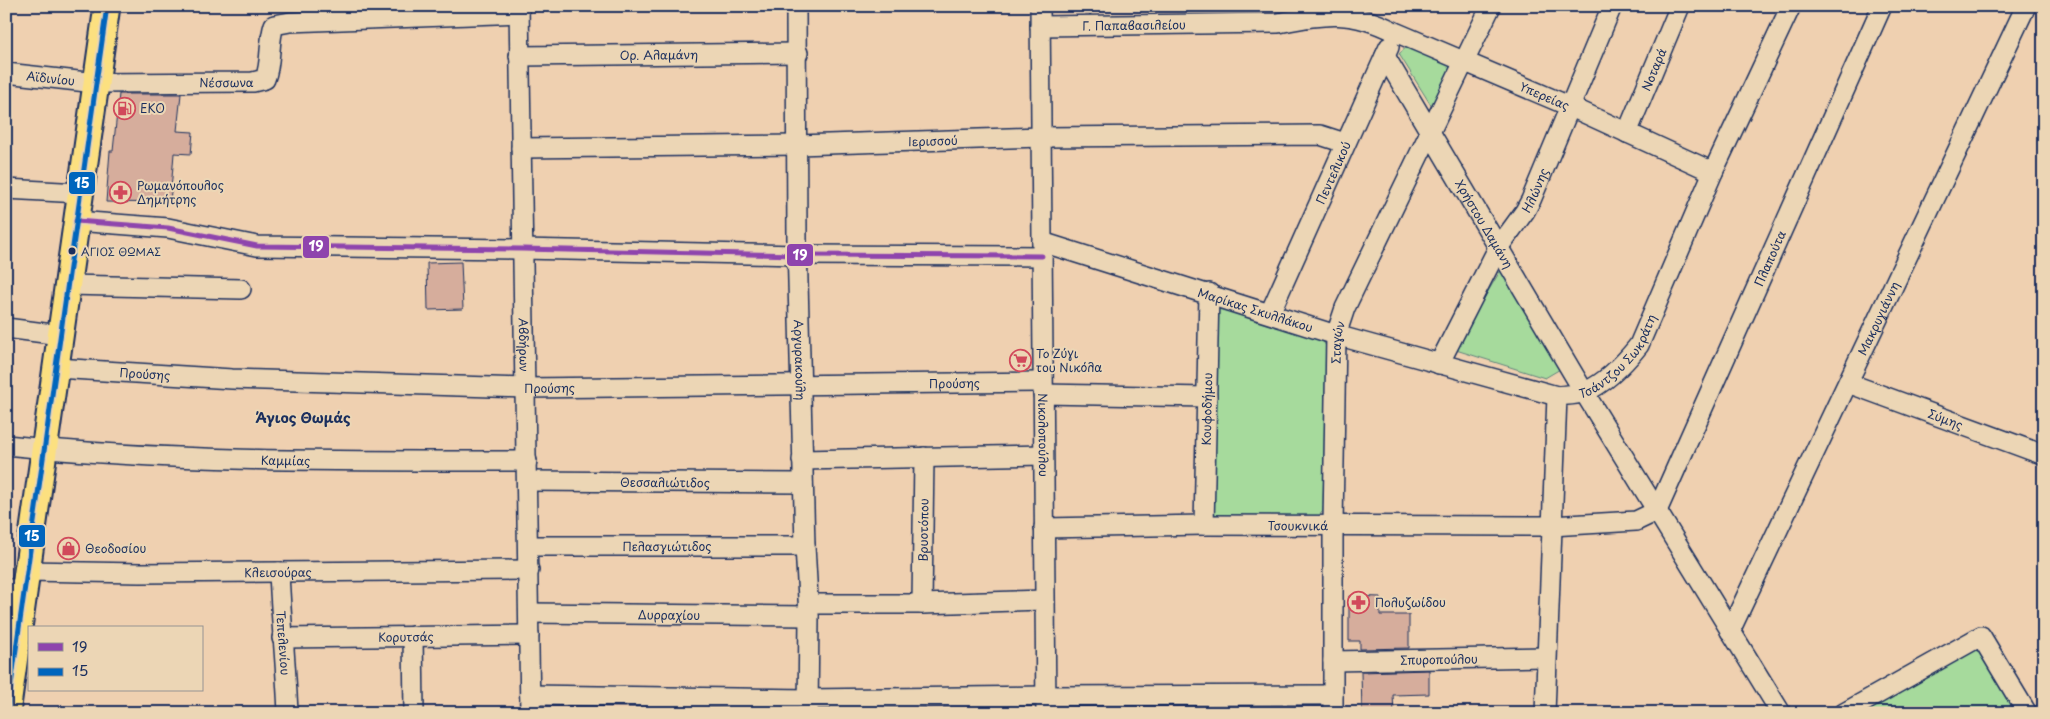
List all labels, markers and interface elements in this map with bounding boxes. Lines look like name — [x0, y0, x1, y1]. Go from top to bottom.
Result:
street label: Γ. Παπαβασιλείου — [1082, 15, 1186, 34]
street label: Ορ. Αλαμάνη — [620, 45, 698, 64]
street label: Νοταρά — [1637, 45, 1671, 93]
street label: Αϊδινίου — [26, 66, 76, 90]
street label: Νέσσωνα — [199, 73, 254, 91]
street label: Υπερείας — [1517, 77, 1572, 114]
fuel station icon: EKO — [112, 96, 136, 120]
place label: EKO — [140, 99, 165, 117]
street label: Ιερισσού — [908, 131, 958, 150]
street label: Πεντελικού — [1311, 138, 1355, 207]
street label: Ηλώνης — [1517, 165, 1552, 216]
line badge: 15 — [68, 171, 96, 195]
text: 15 — [74, 172, 90, 193]
place label: Ρωμανόπουλος Δημήτρης — [137, 176, 224, 208]
street label: Χρήστου Δαμάνη — [1451, 176, 1518, 272]
pharmacy icon: Ρωμανόπουλος Δημήτρης — [109, 180, 133, 204]
street label: Πλαπούτα — [1749, 227, 1790, 289]
line badge: 19 — [302, 235, 330, 259]
text: 19 — [308, 235, 324, 256]
place label: ΑΓΙΟΣ ΘΩΜΑΣ — [81, 243, 161, 260]
line badge: 19 — [786, 243, 814, 267]
text: 19 — [792, 244, 808, 265]
marker: ΑΓΙΟΣ ΘΩΜΑΣ — [67, 246, 77, 256]
street label: Μακρυγιάννη — [1853, 278, 1903, 358]
street label: Μαρίκας Σκυλλάκου — [1196, 283, 1316, 336]
street label: Τσάντζου Σωκράτη — [1577, 311, 1660, 402]
street label: Αβδήρων — [515, 318, 534, 372]
street label: Σταγών — [1327, 318, 1349, 364]
street label: Αργυρακούλη — [790, 319, 810, 401]
place label: Το Ζύγι του Νικόλα — [1036, 344, 1102, 376]
supermarket icon: Το Ζύγι του Νικόλα — [1008, 348, 1032, 372]
street label: Προύσης — [119, 363, 171, 384]
street label: Κουφοδήμου — [1197, 372, 1216, 446]
street label: Προύσης — [929, 374, 980, 392]
street label: Προύσης — [524, 378, 575, 397]
street label: Νικολοπούλου — [1034, 393, 1053, 477]
street label: Σύμης — [1926, 404, 1966, 434]
district label: Άγιος Θωμάς — [255, 407, 351, 428]
street label: Καμμίας — [261, 451, 310, 469]
street label: Θεσσαλιώτιδος — [620, 473, 710, 491]
street label: Βρυοτόπου — [914, 498, 932, 562]
street label: Τσουκνικά — [1268, 516, 1328, 534]
line badge: 15 — [18, 524, 46, 548]
text: 15 — [24, 525, 40, 546]
shop icon: Θεοδοσίου — [57, 536, 81, 560]
street label: Πελασγιώτιδος — [622, 537, 712, 555]
place label: Θεοδοσίου — [85, 539, 147, 557]
street label: Κλεισούρας — [244, 563, 312, 581]
pharmacy icon: Πολυζωίδου — [1347, 590, 1371, 614]
place label: Πολυζωίδου — [1375, 593, 1446, 611]
street label: Δυρραχίου — [638, 605, 700, 624]
street label: Τεπελενίου — [272, 610, 295, 676]
legend — [28, 626, 202, 692]
street label: Κορυτσάς — [378, 627, 434, 646]
text: 19 — [72, 634, 88, 657]
street label: Σπυροπούλου — [1400, 649, 1478, 669]
text: 15 — [72, 658, 88, 681]

